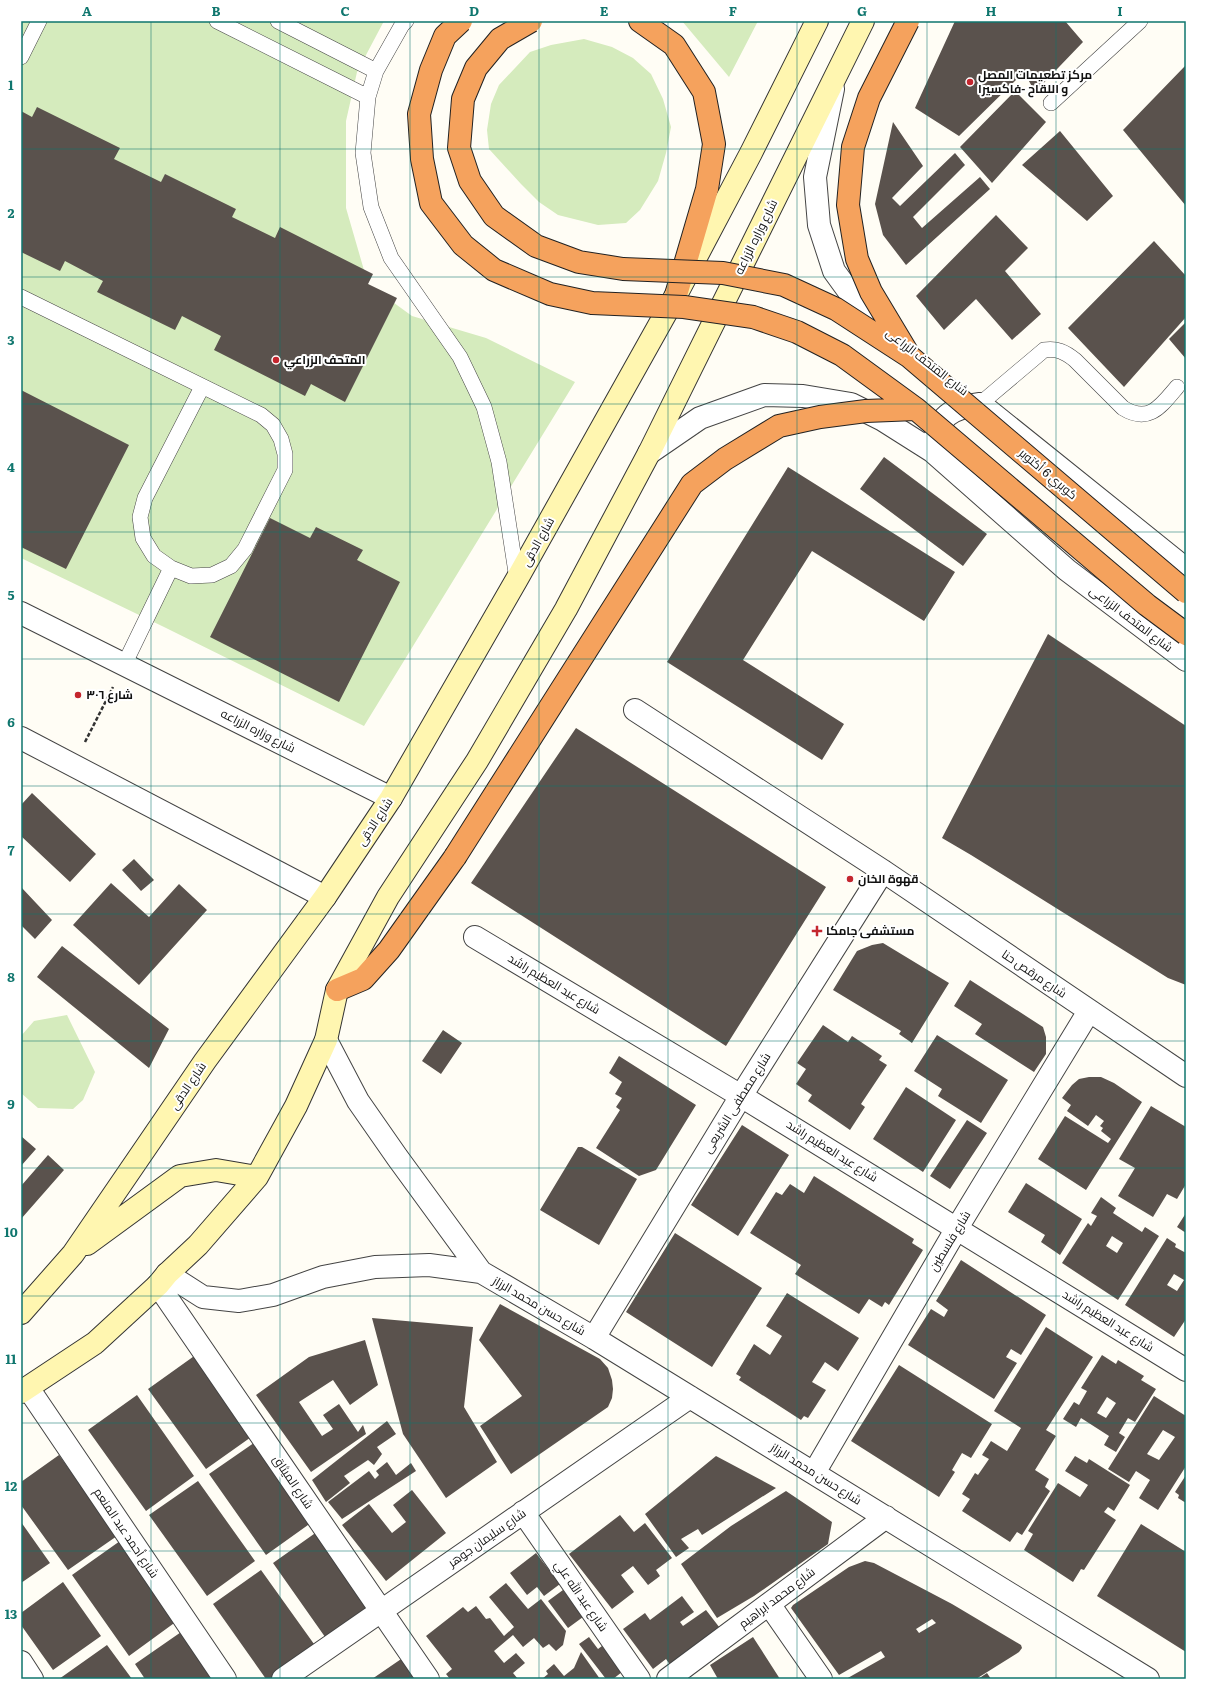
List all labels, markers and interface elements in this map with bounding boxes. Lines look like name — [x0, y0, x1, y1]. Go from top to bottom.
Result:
text: A — [82, 1, 92, 20]
text: B — [212, 1, 221, 20]
text: C — [340, 1, 350, 20]
text: D — [469, 1, 479, 20]
text: E — [600, 1, 609, 20]
text: F — [729, 1, 737, 20]
text: G — [857, 1, 867, 20]
text: H — [986, 1, 997, 20]
text: I — [1117, 1, 1123, 20]
place label: مركز تطعيمات المصل و اللقاح -فاكسيرا — [978, 65, 1092, 98]
text: 1 — [8, 75, 14, 94]
marker: مركز تطعيمات المصل و اللقاح -فاكسيرا — [965, 77, 975, 87]
street label: شارع وزاره الزراعه — [729, 196, 781, 277]
text: 2 — [8, 203, 15, 222]
street label: شارع المتحف الزراعى — [883, 323, 973, 399]
text: 3 — [7, 330, 15, 349]
place label: المتحف الزراعي — [284, 350, 365, 370]
marker: المتحف الزراعي — [271, 355, 281, 365]
street label: كوبري 6 أكتوبر — [1014, 443, 1082, 505]
text: 4 — [7, 457, 15, 476]
street label: شارع الدقى — [516, 513, 558, 570]
street label: شارع المتحف الزراعى — [1086, 581, 1177, 656]
text: 5 — [7, 585, 15, 604]
place label: شارع ٣٠٦ — [86, 685, 133, 704]
marker: شارع ٣٠٦ — [73, 690, 83, 700]
street label: شارع وزاره الزراعه — [218, 704, 299, 757]
text: 6 — [7, 712, 15, 731]
street label: شارع الدقى — [352, 794, 396, 849]
text: 7 — [7, 840, 15, 859]
place label: قهوة الخان — [858, 869, 919, 887]
marker: قهوة الخان — [845, 874, 855, 884]
place label: مستشفى جامكا — [826, 921, 915, 939]
marker: مستشفى جامكا — [811, 925, 823, 937]
street label: شارع مرقص حنا — [998, 945, 1071, 1002]
street label: شارع عبد العظيم راشد — [505, 948, 604, 1018]
text: 8 — [7, 967, 15, 986]
street label: شارع مصطفى الشريعى — [698, 1048, 775, 1156]
street label: شارع الدقى — [165, 1058, 210, 1113]
text: 9 — [7, 1094, 15, 1113]
street label: شارع عبد العظيم راشد — [783, 1115, 882, 1186]
street label: شارع فلسطين — [924, 1207, 974, 1274]
text: 10 — [4, 1222, 18, 1241]
street label: شارع حسن محمد الرزاز — [489, 1271, 589, 1339]
street label: شارع عبد العظيم راشد — [1059, 1285, 1158, 1356]
text: 11 — [6, 1349, 17, 1368]
street label: شارع حسن محمد الرزاز — [767, 1437, 866, 1509]
street label: شارع الميثاق — [269, 1451, 318, 1512]
text: 12 — [5, 1476, 17, 1495]
street label: شارع أحمد عبد المنعم — [90, 1484, 164, 1581]
street label: شارع سليمان جوهر — [443, 1504, 529, 1571]
street label: شارع عبد الله علي — [549, 1556, 613, 1636]
street label: شارع محمد ابراهيم — [734, 1562, 819, 1632]
text: 13 — [5, 1604, 17, 1623]

